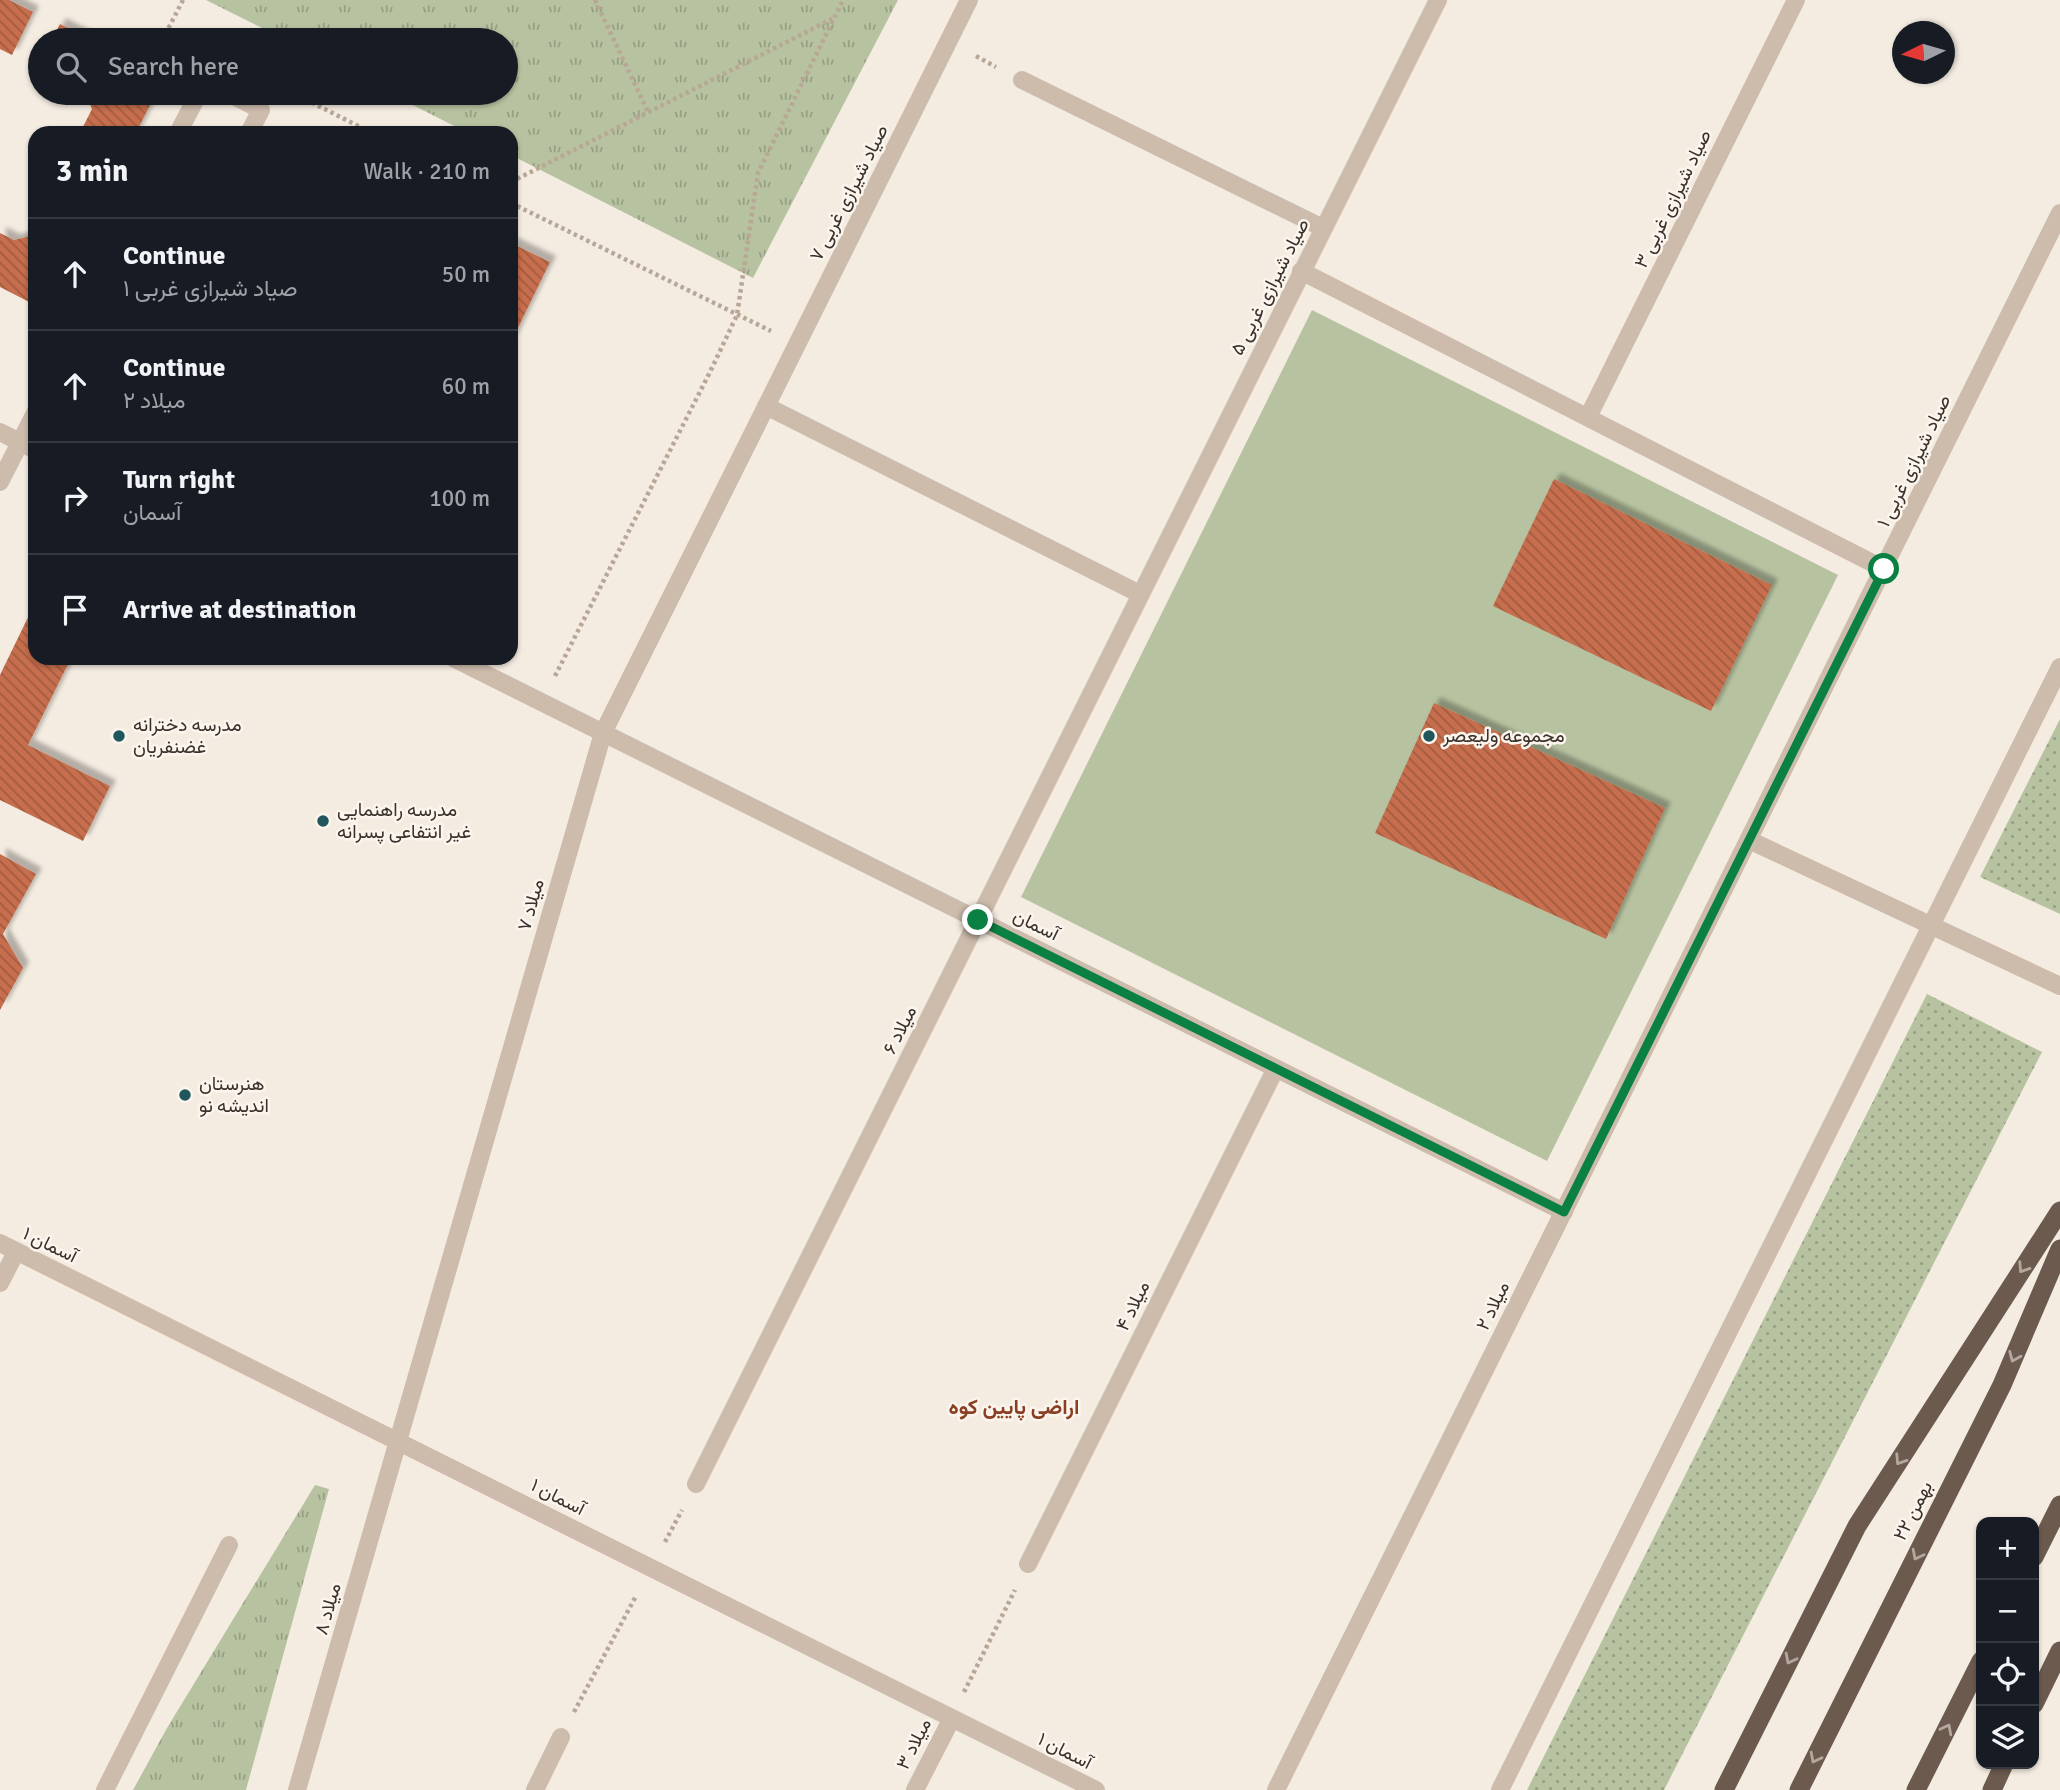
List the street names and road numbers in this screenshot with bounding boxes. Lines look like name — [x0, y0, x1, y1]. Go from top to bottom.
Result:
street label: صیاد شیرازی غربی ۷ — [804, 121, 894, 265]
street label: صیاد شیرازی غربی ۳ — [1629, 126, 1717, 272]
street label: صیاد شیرازی غربی ۵ — [1225, 215, 1315, 359]
street label: صیاد شیرازی غربی ۱ — [1872, 391, 1956, 531]
street label: میلاد ۷ — [512, 876, 550, 934]
street label: آسمان — [1009, 904, 1064, 947]
street label: میلاد ۶ — [878, 1002, 922, 1058]
street label: آسمان ۱ — [19, 1222, 83, 1269]
street label: میلاد ۴ — [1111, 1277, 1155, 1335]
street label: میلاد ۲ — [1471, 1278, 1515, 1334]
street label: آسمان ۱ — [527, 1473, 591, 1522]
street label: ۲۲ بهمن — [1888, 1477, 1938, 1545]
street label: میلاد ۸ — [309, 1580, 347, 1638]
street label: میلاد ۳ — [891, 1714, 937, 1774]
street label: آسمان ۱ — [1034, 1727, 1098, 1776]

